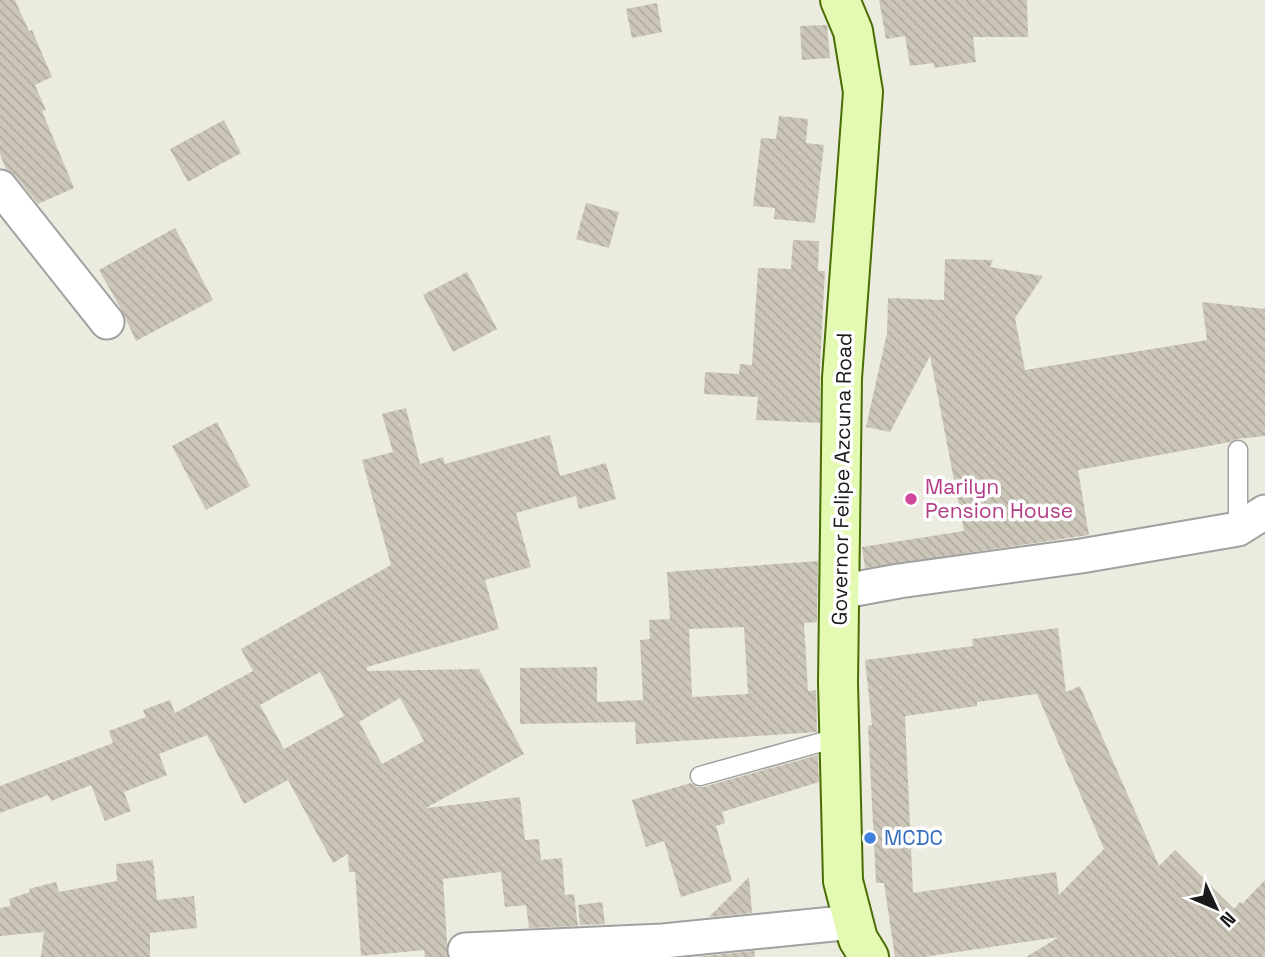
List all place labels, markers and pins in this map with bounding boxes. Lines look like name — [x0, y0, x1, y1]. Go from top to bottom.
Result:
place label: Marilyn Pension House — [925, 473, 1073, 524]
marker: Marilyn Pension House — [903, 491, 919, 507]
place label: MCDC — [884, 824, 943, 851]
marker: MCDC — [862, 830, 878, 846]

